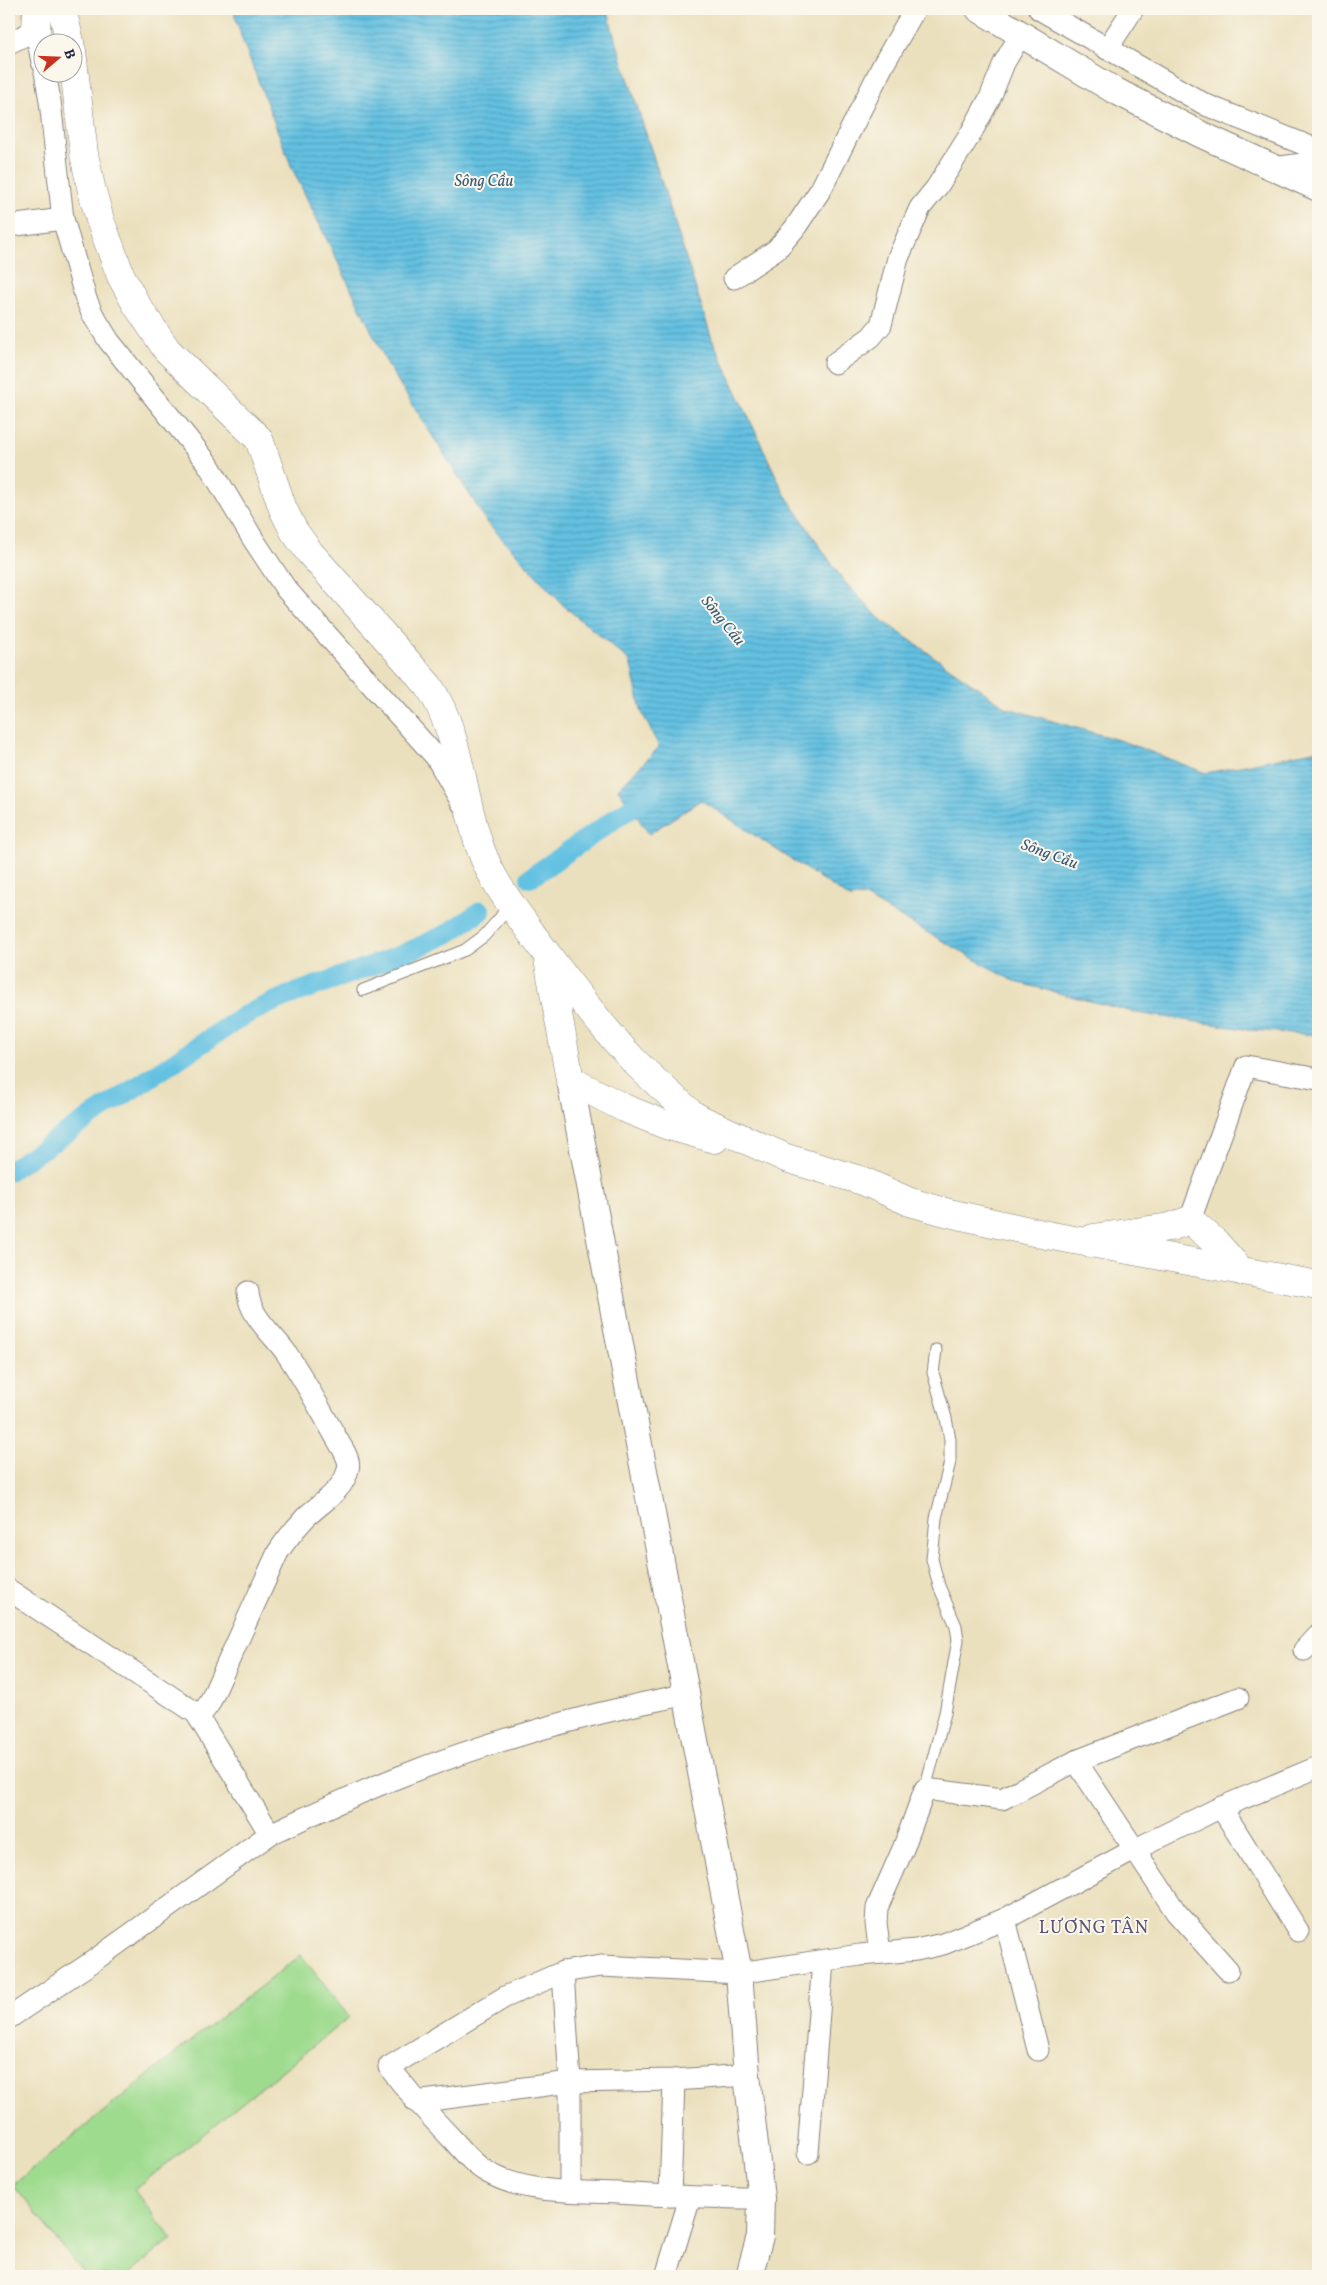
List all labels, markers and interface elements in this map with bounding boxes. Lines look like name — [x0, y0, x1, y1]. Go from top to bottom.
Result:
north arrow — [32, 32, 82, 82]
text: B — [58, 47, 79, 62]
water label: Sông Cầu — [455, 171, 513, 193]
water label: Sông Cầu — [695, 591, 749, 651]
water label: Sông Cầu — [1018, 834, 1081, 875]
district label: LƯƠNG TÂN — [1039, 1916, 1149, 1941]

